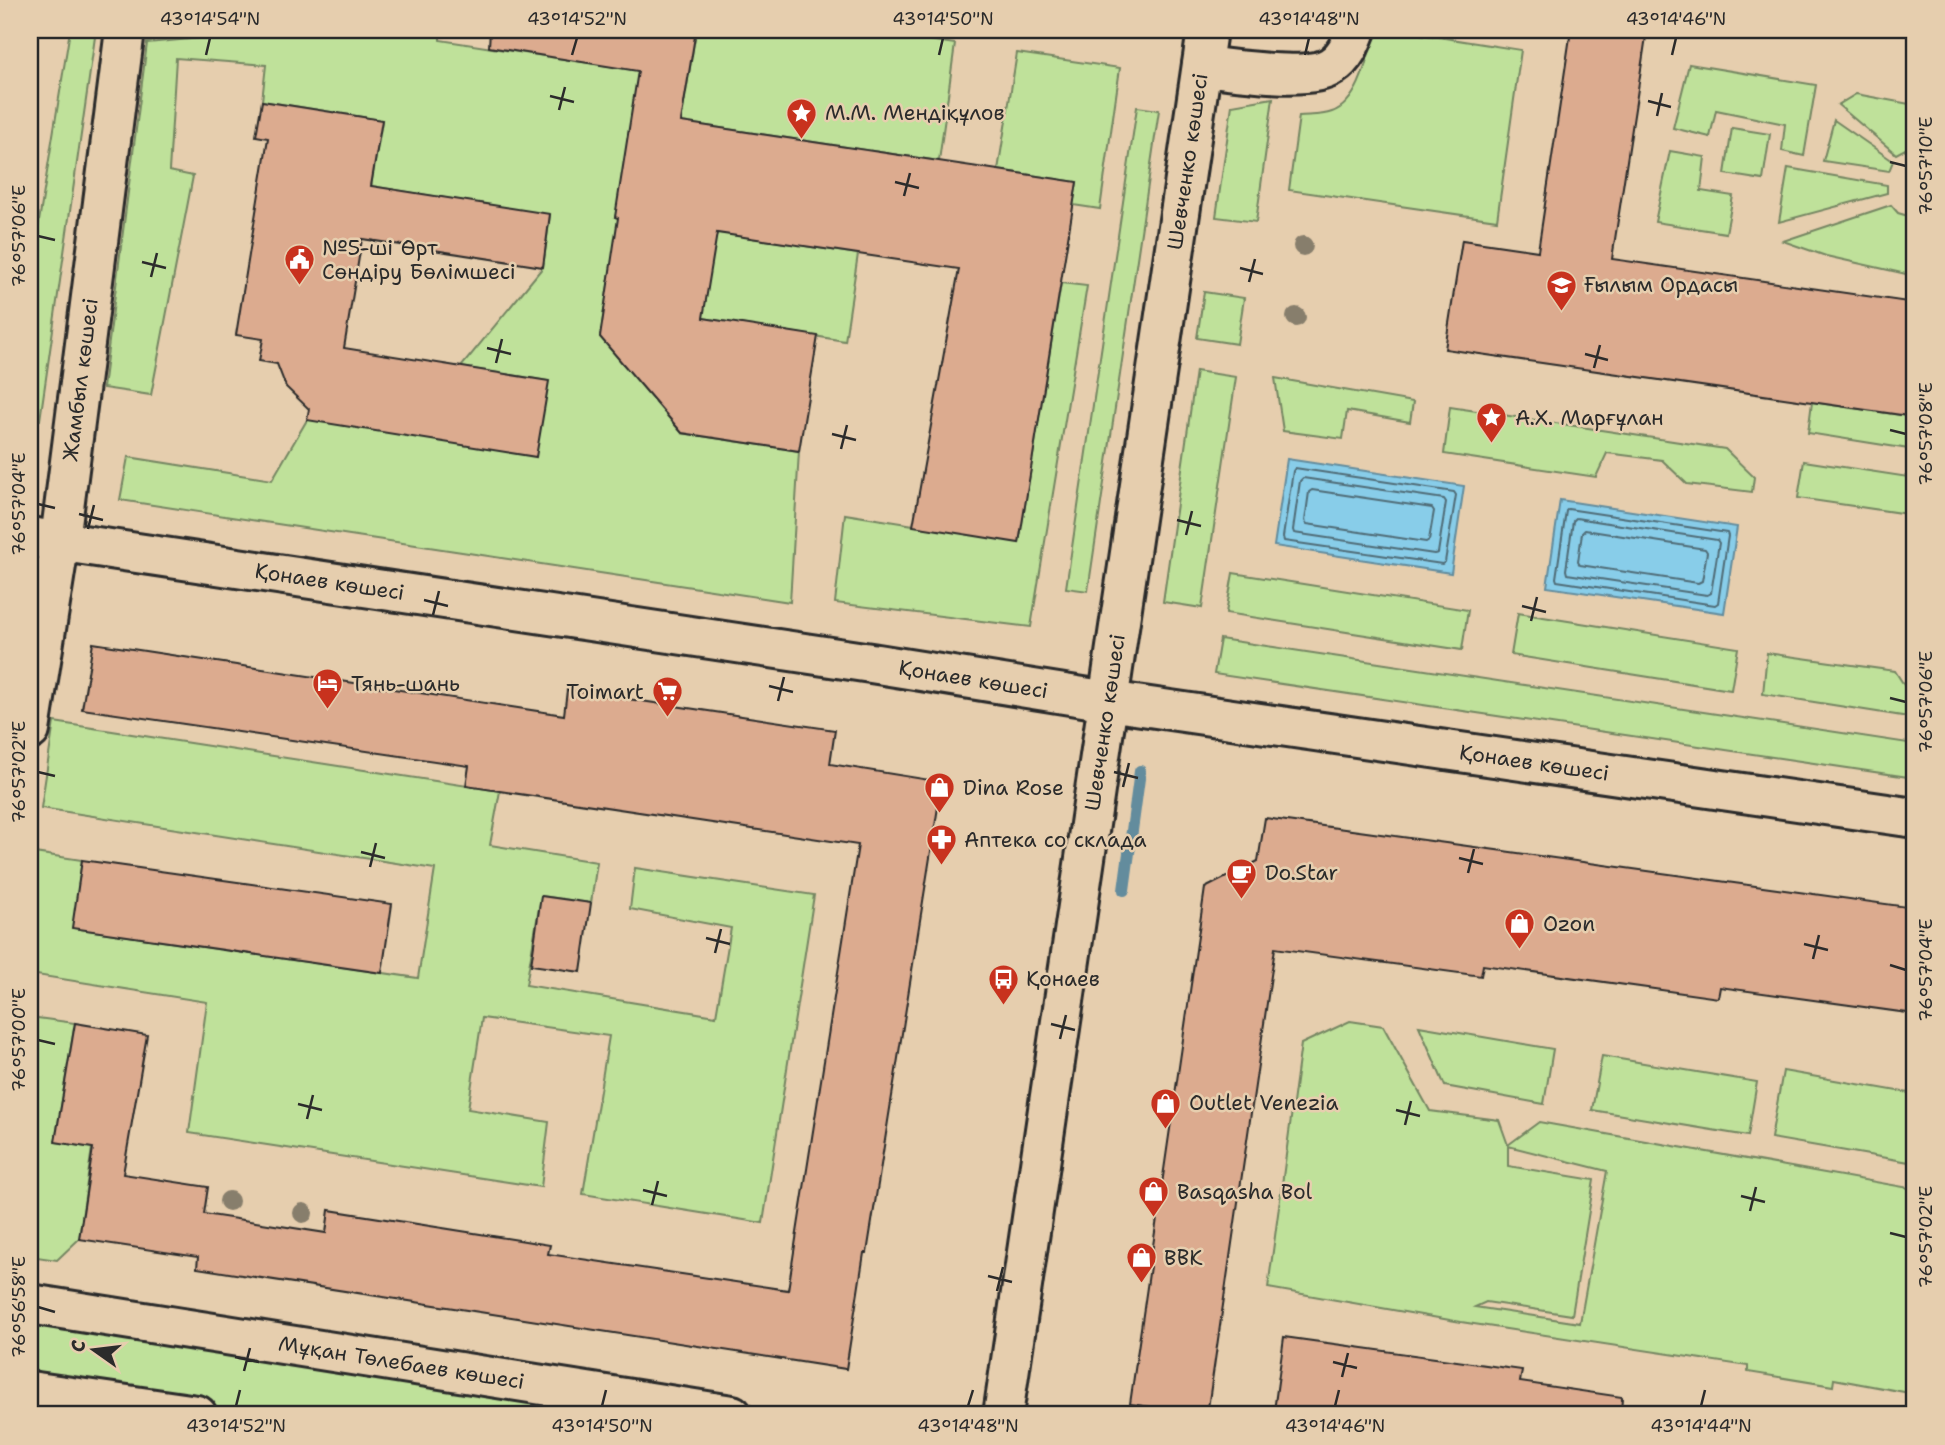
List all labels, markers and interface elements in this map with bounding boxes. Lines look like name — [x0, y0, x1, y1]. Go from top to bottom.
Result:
text: 43°14'54"N — [160, 7, 260, 31]
text: 43°14'52"N — [527, 7, 627, 31]
text: 43°14'50"N — [892, 7, 994, 31]
text: 43°14'48"N — [1258, 7, 1360, 31]
text: 43°14'46"N — [1626, 7, 1726, 31]
street label: Шевченко көшесі — [1161, 71, 1214, 252]
place icon: М.М. Мендіқұлов — [785, 96, 819, 140]
place label: М.М. Мендіқұлов — [825, 99, 1005, 127]
text: 76°57'10"E — [1914, 116, 1938, 216]
text: 76°57'06"E — [7, 185, 31, 287]
place label: №5-ші Өрт Сөндіру Бөлімшесі — [322, 234, 516, 286]
public building icon: №5-ші Өрт Сөндіру Бөлімшесі — [282, 243, 316, 287]
school or university icon: Ғылым Ордасы — [1544, 268, 1578, 312]
place label: Ғылым Ордасы — [1584, 271, 1738, 299]
street label: Жамбыл көшесі — [56, 296, 105, 463]
text: 76°57'08"E — [1914, 382, 1938, 486]
place icon: А.Х. Марғұлан — [1475, 401, 1509, 445]
place label: А.Х. Марғұлан — [1515, 404, 1664, 432]
text: 76°57'04"E — [7, 452, 31, 556]
street label: Қонаев көшесі — [253, 557, 406, 607]
street label: Шевченко көшесі — [1078, 632, 1132, 813]
text: 76°57'06"E — [1914, 651, 1938, 753]
street label: Қонаев көшесі — [897, 654, 1050, 705]
hotel icon: Тянь-шань — [311, 667, 345, 711]
place label: Тянь-шань — [351, 670, 460, 698]
supermarket icon: Toimart — [650, 675, 684, 719]
place label: Toimart — [566, 678, 644, 706]
text: 76°57'02"E — [7, 721, 31, 823]
street label: Қонаев көшесі — [1457, 738, 1611, 787]
shop icon: Dina Rose — [923, 771, 957, 815]
place label: Dina Rose — [963, 774, 1064, 802]
pharmacy icon: Аптека со склада — [924, 823, 958, 867]
place label: Аптека со склада — [964, 826, 1147, 854]
cafe icon: Do.Star — [1225, 856, 1259, 900]
place label: Do.Star — [1265, 859, 1338, 887]
shop icon: Ozon — [1503, 907, 1537, 951]
place label: Ozon — [1543, 910, 1595, 938]
text: 76°57'04"E — [1914, 918, 1938, 1022]
bus stop icon: Қонаев — [986, 962, 1020, 1006]
place label: Қонаев — [1026, 965, 1100, 993]
text: 76°57'00"E — [7, 988, 31, 1092]
shop icon: Outlet Venezia — [1149, 1086, 1183, 1130]
place label: Outlet Venezia — [1189, 1089, 1339, 1117]
shop icon: Basqasha Bol — [1137, 1175, 1171, 1219]
place label: Basqasha Bol — [1177, 1178, 1313, 1206]
text: 76°57'02"E — [1914, 1186, 1938, 1288]
shop icon: BBK — [1124, 1241, 1158, 1285]
place label: BBK — [1164, 1244, 1203, 1272]
text: 76°56'58"E — [7, 1256, 31, 1358]
north arrow — [60, 1316, 130, 1386]
street label: Мұқан Төлебаев көшесі — [276, 1329, 526, 1396]
text: С — [64, 1337, 92, 1355]
text: 43°14'52"N — [186, 1414, 286, 1438]
text: 43°14'50"N — [551, 1414, 653, 1438]
text: 43°14'48"N — [917, 1414, 1019, 1438]
text: 43°14'46"N — [1285, 1414, 1385, 1438]
text: 43°14'44"N — [1650, 1414, 1752, 1438]

